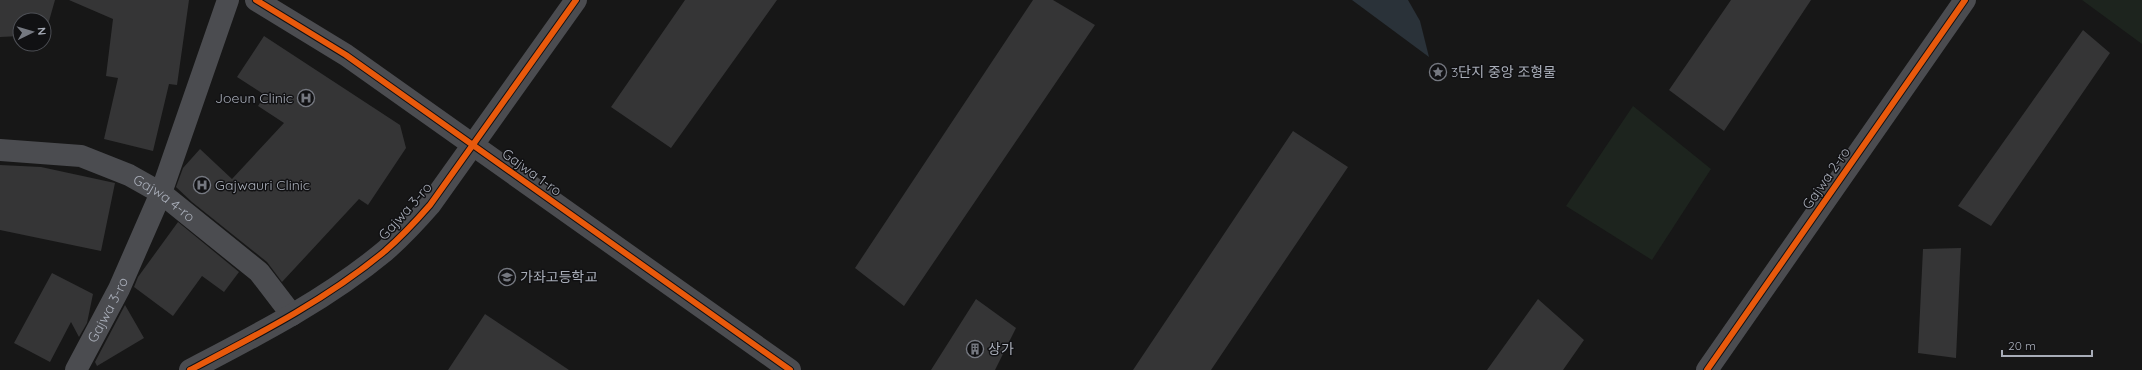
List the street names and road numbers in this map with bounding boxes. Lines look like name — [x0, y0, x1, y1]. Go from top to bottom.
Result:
street label: Gajwa 2-ro — [1798, 143, 1854, 213]
street label: Gajwa 1-ro — [499, 144, 565, 200]
street label: Gajwa 4-ro — [130, 170, 199, 226]
street label: Gajwa 3-ro — [374, 178, 436, 244]
street label: Gajwa 3-ro — [83, 274, 132, 346]

